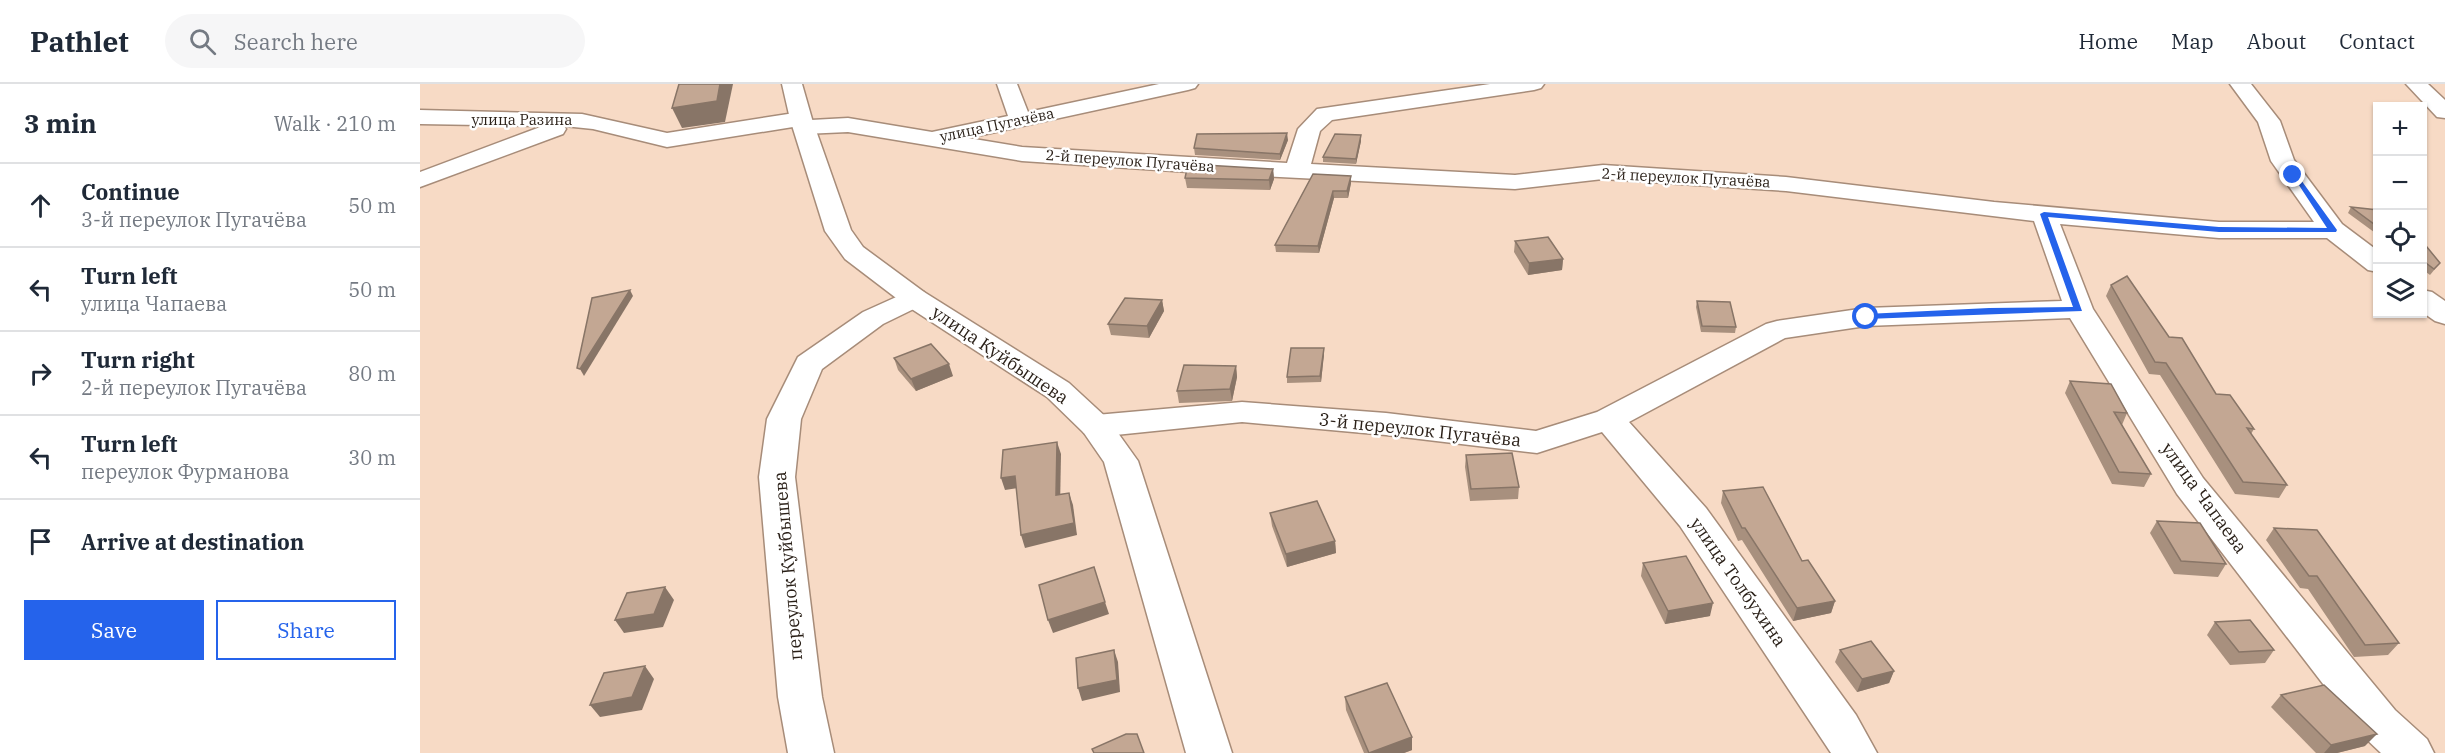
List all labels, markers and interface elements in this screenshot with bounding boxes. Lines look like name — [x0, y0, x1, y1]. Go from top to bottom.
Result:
search box — [165, 14, 585, 68]
text: Pathlet — [30, 23, 129, 60]
icon: search — [186, 25, 219, 58]
text: Search here — [234, 27, 358, 56]
text: Home — [2078, 27, 2138, 55]
text: Map — [2171, 27, 2214, 55]
text: About — [2247, 27, 2306, 55]
text: Contact — [2339, 27, 2415, 55]
map controls — [2373, 102, 2427, 318]
button: + — [2373, 102, 2427, 156]
street label: улица Пугачёва — [938, 103, 1056, 146]
text: 3 min — [24, 106, 97, 140]
text: Walk · 210 m — [274, 110, 396, 137]
street label: улица Разина — [472, 110, 572, 129]
street label: 2-й переулок Пугачёва — [1045, 145, 1215, 176]
button: − — [2373, 156, 2427, 210]
route end — [2279, 161, 2305, 187]
street label: 2-й переулок Пугачёва — [1601, 164, 1771, 191]
text: Continue — [81, 177, 180, 206]
icon: ahead — [24, 189, 57, 222]
text: 50 m — [348, 192, 396, 219]
text: 3-й переулок Пугачёва — [81, 206, 307, 233]
button: locate — [2373, 210, 2427, 264]
text: Turn left — [81, 261, 177, 290]
button: layers — [2373, 264, 2427, 318]
icon: left — [24, 273, 57, 306]
text: 50 m — [348, 276, 396, 303]
text: улица Чапаева — [81, 290, 227, 317]
street label: улица Куйбышева — [927, 300, 1073, 409]
route start — [1852, 303, 1878, 329]
text: Turn right — [81, 345, 195, 374]
icon: right — [24, 357, 57, 390]
text: 80 m — [348, 360, 396, 387]
text: 2-й переулок Пугачёва — [81, 374, 307, 401]
street label: 3-й переулок Пугачёва — [1318, 407, 1522, 452]
text: Turn left — [81, 429, 177, 458]
street label: улица Чапаева — [2156, 438, 2252, 558]
icon: left — [24, 441, 57, 474]
text: 30 m — [348, 444, 396, 471]
text: переулок Фурманова — [81, 458, 290, 485]
street label: переулок Куйбышева — [768, 470, 807, 661]
street label: улица Толбухина — [1685, 513, 1792, 651]
icon: arrive — [24, 525, 57, 558]
text: Arrive at destination — [81, 527, 304, 556]
button: Save — [24, 600, 204, 660]
button: Share — [216, 600, 396, 660]

